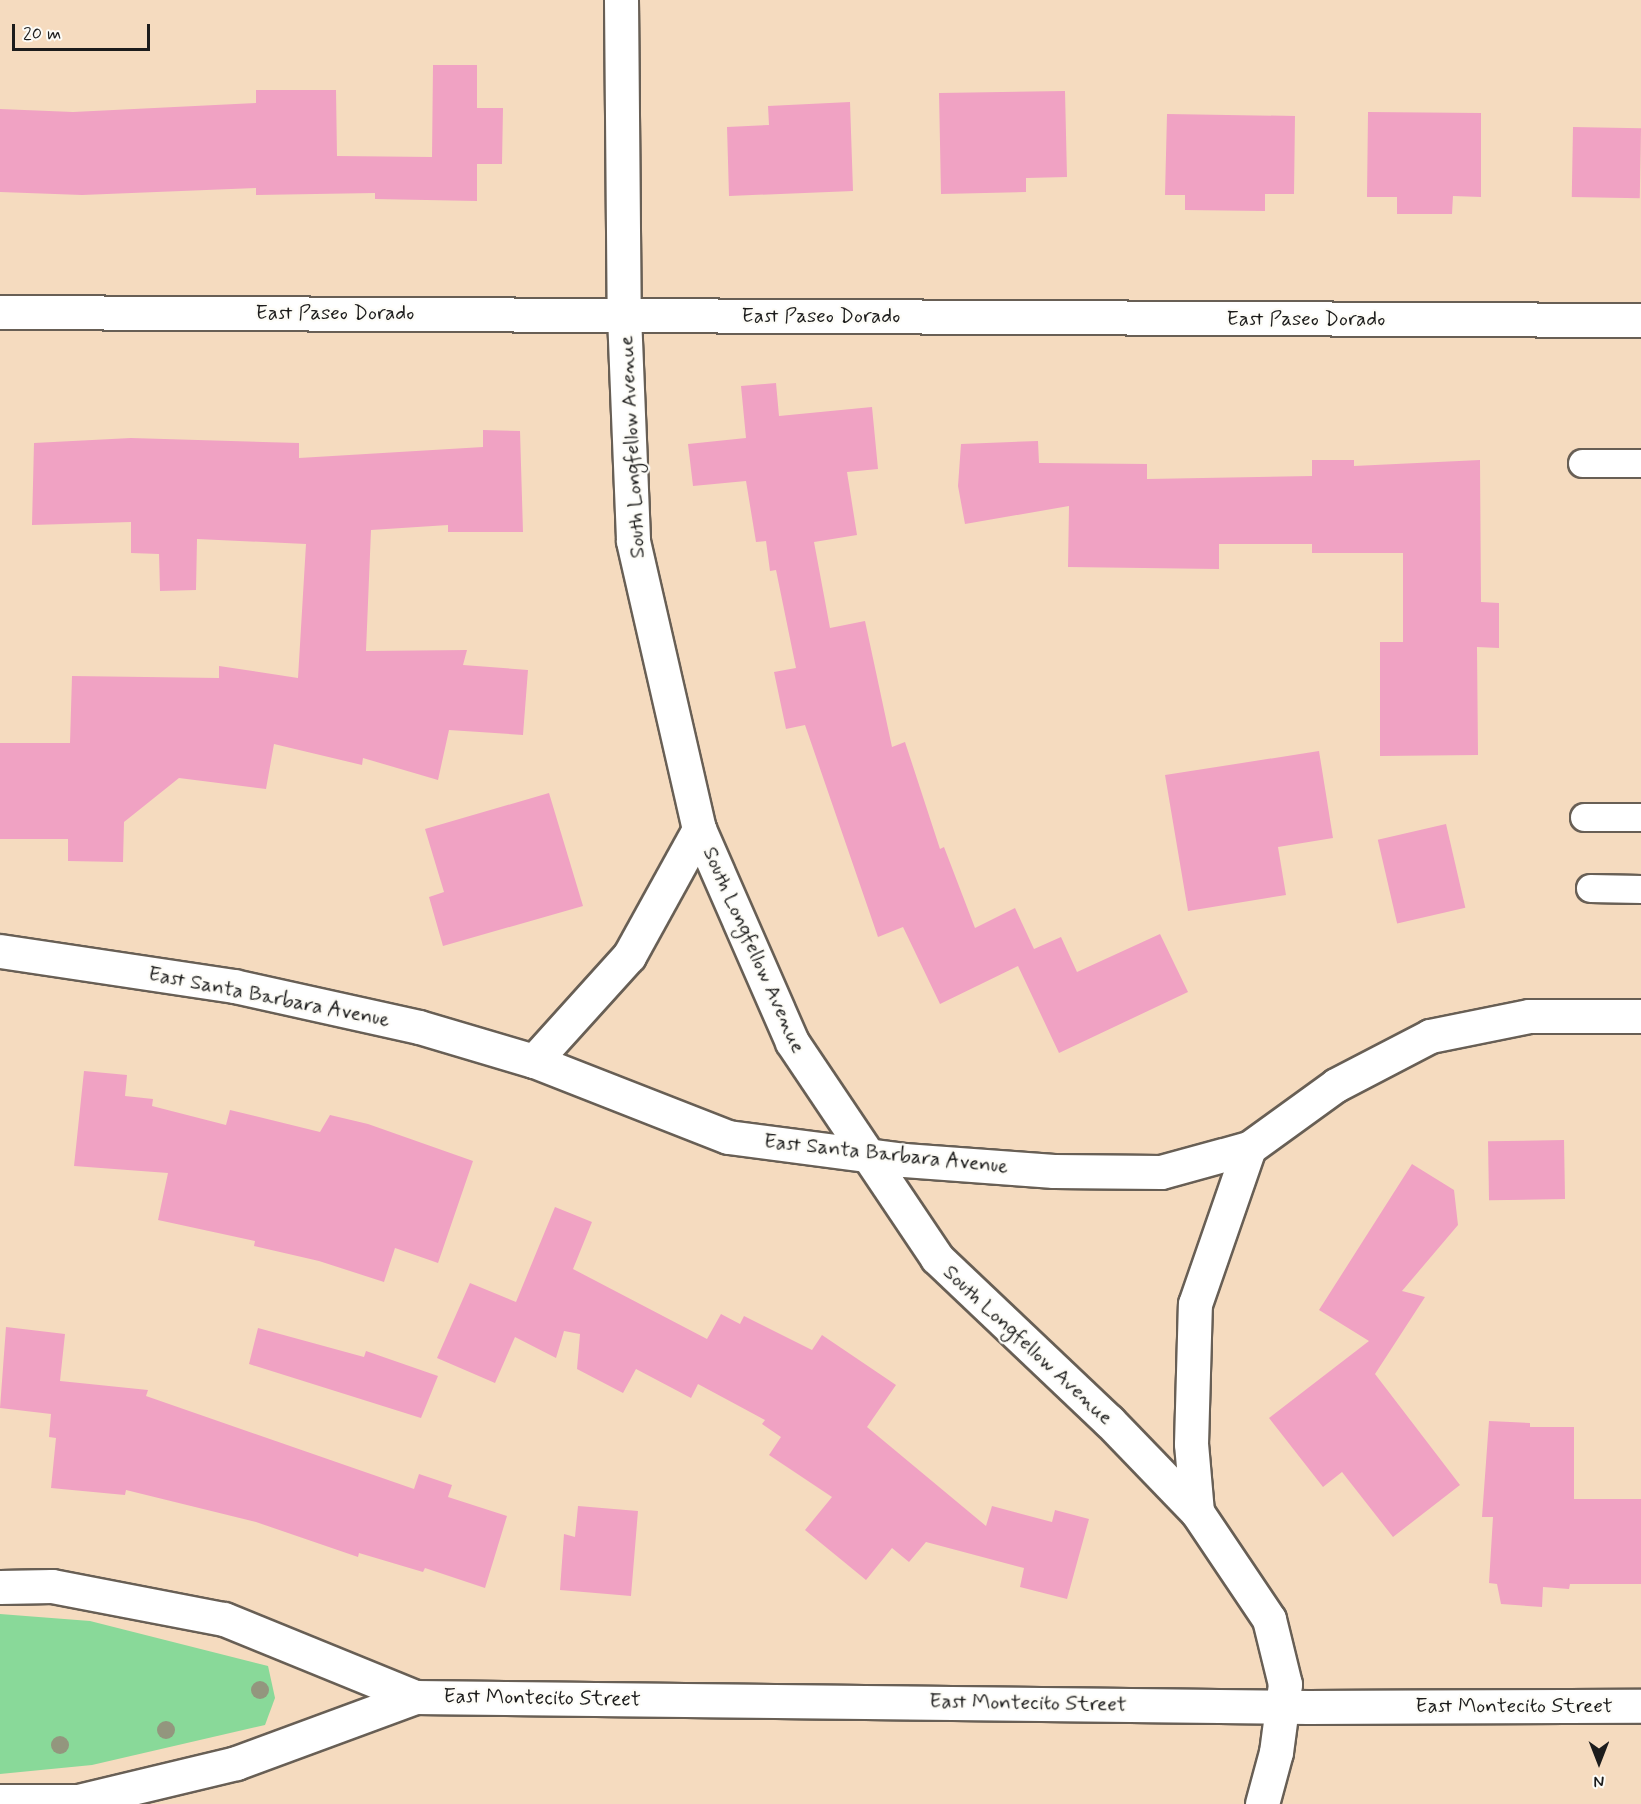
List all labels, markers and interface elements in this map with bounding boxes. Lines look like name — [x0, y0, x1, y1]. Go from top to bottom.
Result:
scale bar — [15, 12, 153, 50]
text: 20 m — [23, 22, 61, 46]
street label: East Paseo Dorado — [256, 300, 414, 326]
street label: East Paseo Dorado — [742, 303, 900, 329]
street label: East Paseo Dorado — [1227, 306, 1385, 332]
street label: South Longfellow Avenue — [614, 338, 650, 556]
street label: South Longfellow Avenue — [698, 846, 810, 1054]
street label: East Santa Barbara Avenue — [144, 961, 394, 1033]
street label: East Santa Barbara Avenue — [761, 1128, 1011, 1180]
street label: South Longfellow Avenue — [940, 1262, 1116, 1428]
street label: East Montecito Street — [444, 1684, 640, 1712]
street label: East Montecito Street — [930, 1689, 1126, 1717]
street label: East Montecito Street — [1416, 1693, 1612, 1719]
north arrow — [1569, 1732, 1629, 1792]
text: N — [1594, 1770, 1604, 1791]

